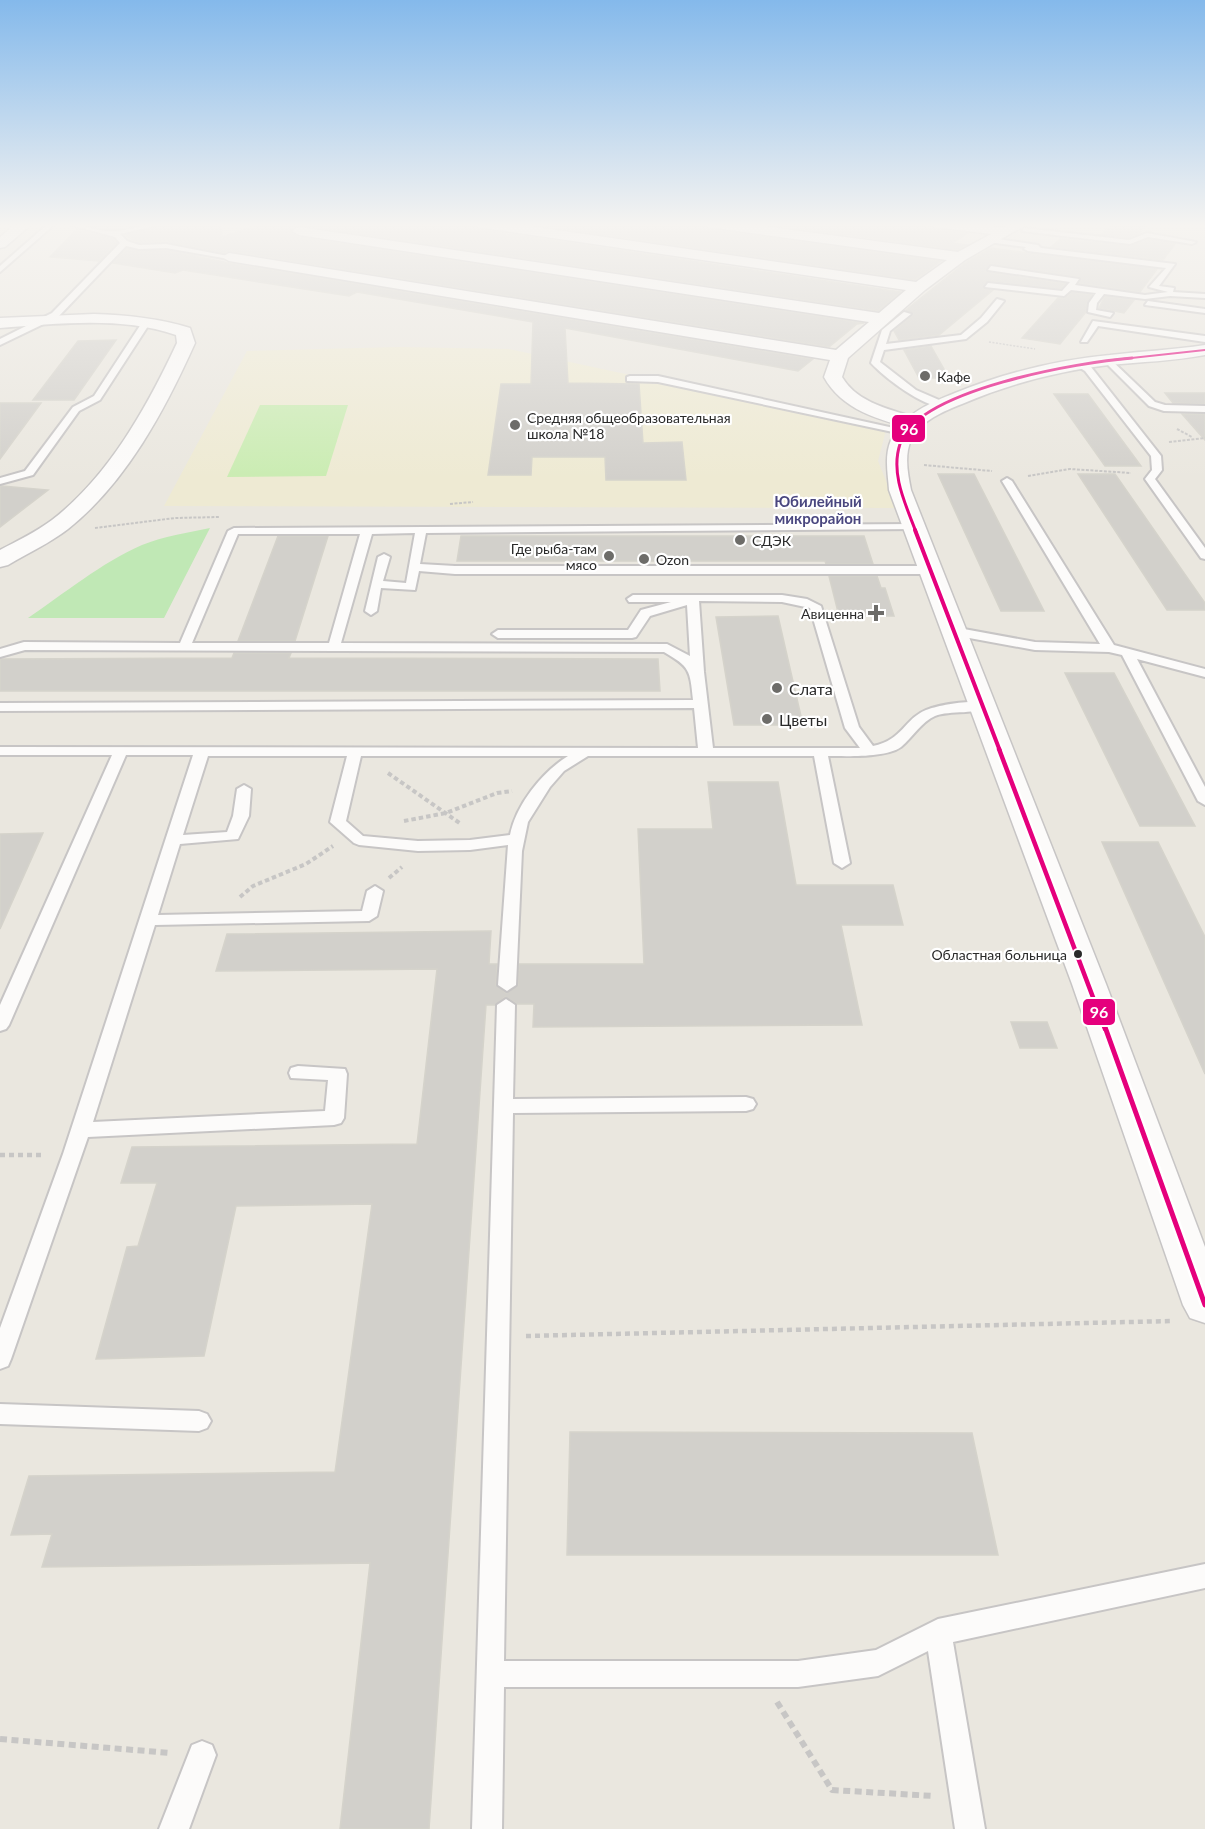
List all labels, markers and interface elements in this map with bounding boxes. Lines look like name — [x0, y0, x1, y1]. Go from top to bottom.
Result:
place label: Кафе — [937, 368, 971, 385]
marker: Кафе — [918, 369, 932, 383]
place label: Средняя общеобразовательная школа №18 — [527, 409, 731, 442]
line badge: 96 — [891, 414, 926, 443]
marker: Средняя общеобразовательная школа №18 — [508, 418, 522, 432]
text: 96 — [900, 419, 918, 438]
district label: Юбилейный микрорайон — [774, 492, 862, 527]
place label: СДЭК — [752, 532, 792, 549]
marker: СДЭК — [733, 533, 747, 547]
place label: Где рыба-там мясо — [511, 540, 597, 573]
marker: Где рыба-там мясо — [602, 549, 616, 563]
place label: Ozon — [656, 551, 689, 568]
marker: Ozon — [637, 552, 651, 566]
place label: Авиценна — [801, 605, 864, 622]
marker: Авиценна — [869, 606, 883, 620]
place label: Слата — [789, 679, 833, 698]
marker: Слата — [770, 681, 784, 695]
place label: Цветы — [779, 710, 827, 729]
marker: Цветы — [760, 712, 774, 726]
place label: Областная больница — [931, 946, 1067, 963]
marker: Областная больница — [1072, 948, 1084, 960]
line badge: 96 — [1082, 998, 1116, 1026]
text: 96 — [1090, 1002, 1108, 1021]

